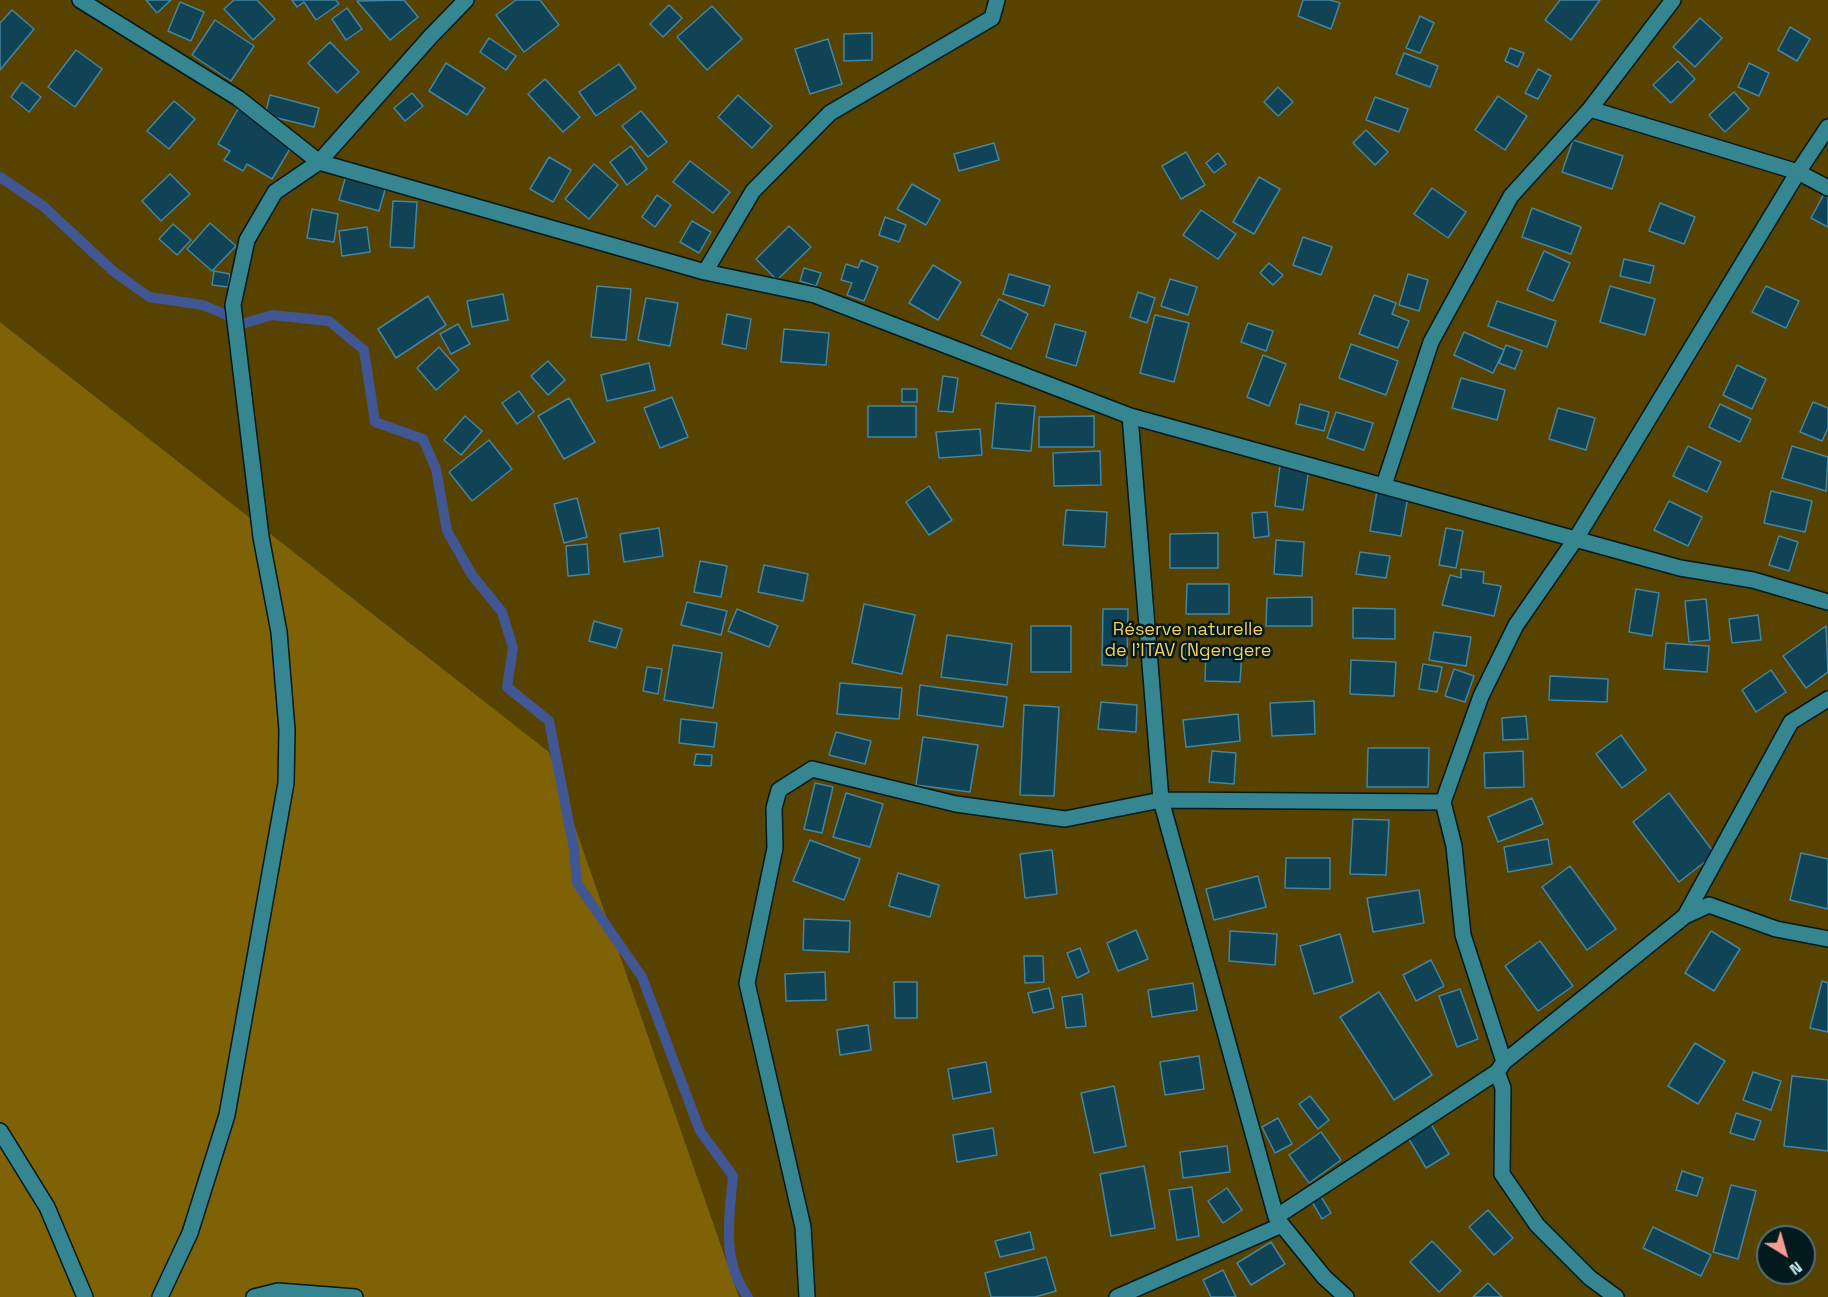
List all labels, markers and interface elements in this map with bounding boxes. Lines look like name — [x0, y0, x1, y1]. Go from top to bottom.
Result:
park label: Réserve naturelle de l'ITAV (Ngengere — [1105, 619, 1271, 662]
north arrow — [1756, 1225, 1816, 1285]
text: N — [1785, 1257, 1807, 1280]

